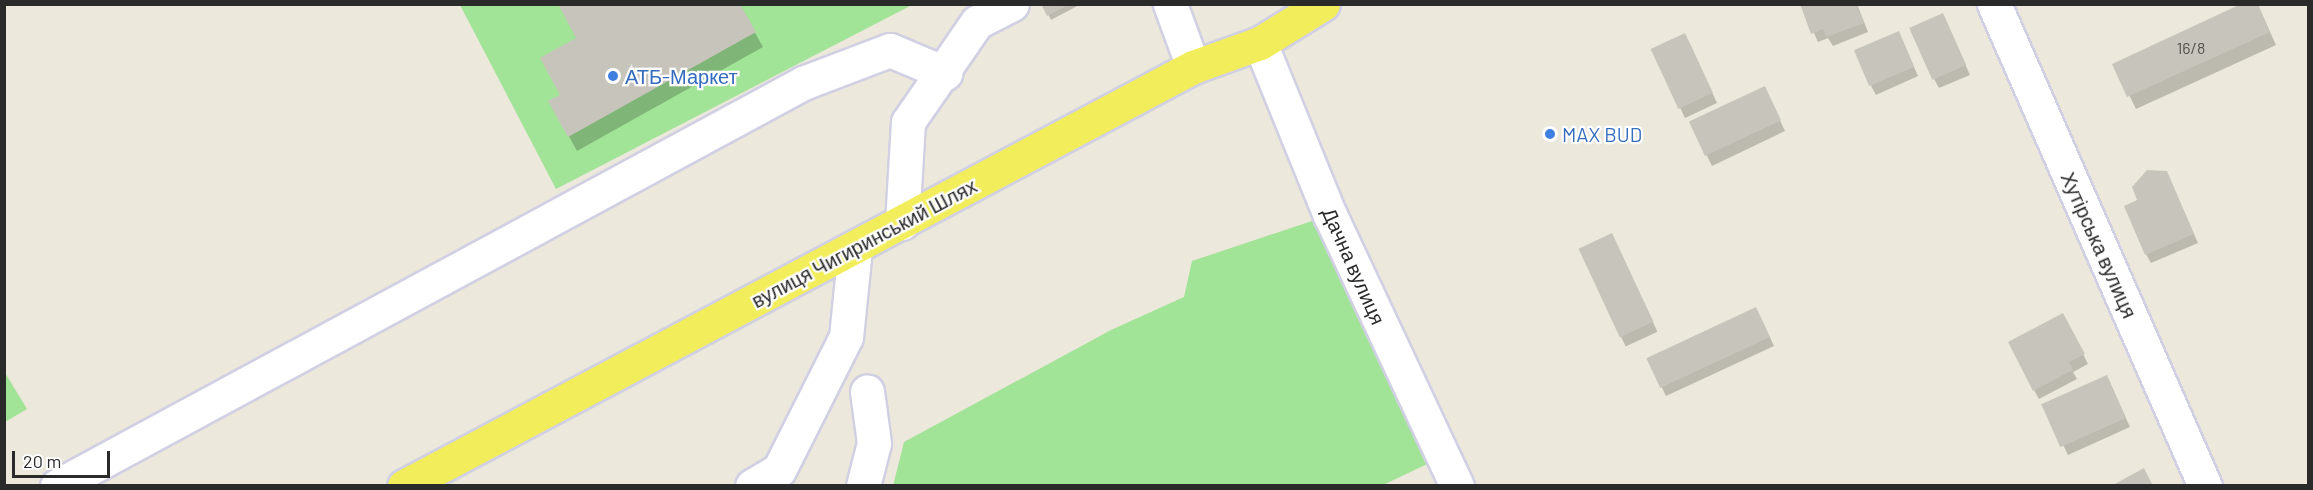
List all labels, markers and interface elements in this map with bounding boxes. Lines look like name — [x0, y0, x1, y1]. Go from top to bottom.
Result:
house number: 16/8 — [2177, 38, 2205, 58]
place label: АТБ-Маркет — [625, 64, 738, 88]
marker: АТБ-Маркет — [606, 69, 620, 83]
place label: MAX BUD — [1562, 122, 1642, 146]
marker: MAX BUD — [1543, 127, 1557, 141]
street label: Хутірська вулиця — [2056, 168, 2142, 322]
street label: вулиця Чигиринський Шлях — [747, 173, 981, 313]
street label: Дачна вулиця — [1317, 204, 1391, 328]
scale bar — [15, 439, 112, 477]
text: 20 m — [23, 450, 61, 472]

